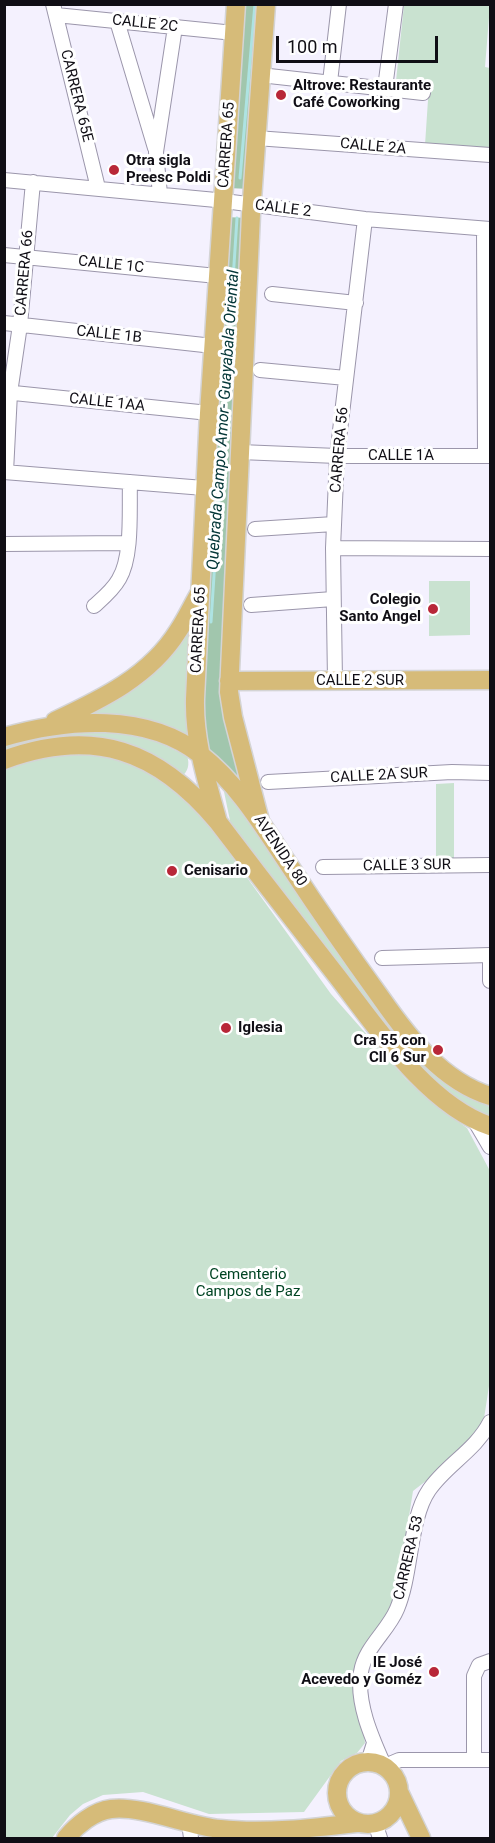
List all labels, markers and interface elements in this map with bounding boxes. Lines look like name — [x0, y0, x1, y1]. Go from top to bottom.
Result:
street label: CALLE 2C — [111, 12, 179, 36]
scale bar — [279, 24, 441, 62]
text: 100 m — [287, 36, 338, 57]
street label: CARRERA 65E — [56, 48, 96, 144]
place label: Altrove: Restaurante Café Coworking — [293, 77, 431, 112]
marker: Altrove: Restaurante Café Coworking — [274, 88, 288, 102]
street label: CARRERA 65 — [215, 101, 239, 189]
street label: CALLE 2A — [339, 135, 407, 159]
place label: Otra sigla Preesc Poldi — [126, 152, 211, 187]
marker: Otra sigla Preesc Poldi — [107, 163, 121, 177]
street label: CALLE 2 — [254, 197, 312, 221]
street label: CARRERA 66 — [12, 229, 38, 317]
street label: CALLE 1C — [77, 253, 145, 277]
water label: Quebrada Campo Amor- Guayabala Oriental — [204, 269, 244, 571]
street label: CALLE 1B — [75, 323, 143, 347]
street label: CALLE 1AA — [68, 390, 146, 416]
street label: CARRERA 56 — [327, 406, 353, 494]
street label: CALLE 1A — [368, 447, 434, 465]
street label: CARRERA 65 — [188, 587, 210, 673]
place label: Colegio Santo Angel — [339, 591, 421, 626]
marker: Colegio Santo Angel — [426, 602, 440, 616]
street label: CALLE 2 SUR — [316, 672, 404, 690]
street label: CALLE 2A SUR — [330, 764, 428, 788]
street label: AVENIDA 80 — [250, 812, 310, 890]
street label: CALLE 3 SUR — [363, 856, 451, 876]
place label: Cenisario — [184, 862, 248, 880]
marker: Cenisario — [165, 864, 179, 878]
place label: Iglesia — [238, 1019, 283, 1037]
marker: Iglesia — [219, 1021, 233, 1035]
place label: Cra 55 con Cll 6 Sur — [354, 1032, 426, 1067]
marker: Cra 55 con Cll 6 Sur — [431, 1043, 445, 1057]
park label: Cementerio Campos de Paz — [196, 1266, 300, 1301]
street label: CARRERA 53 — [391, 1514, 427, 1602]
place label: IE José Acevedo y Goméz — [301, 1654, 422, 1689]
marker: IE José Acevedo y Goméz — [427, 1665, 441, 1679]

